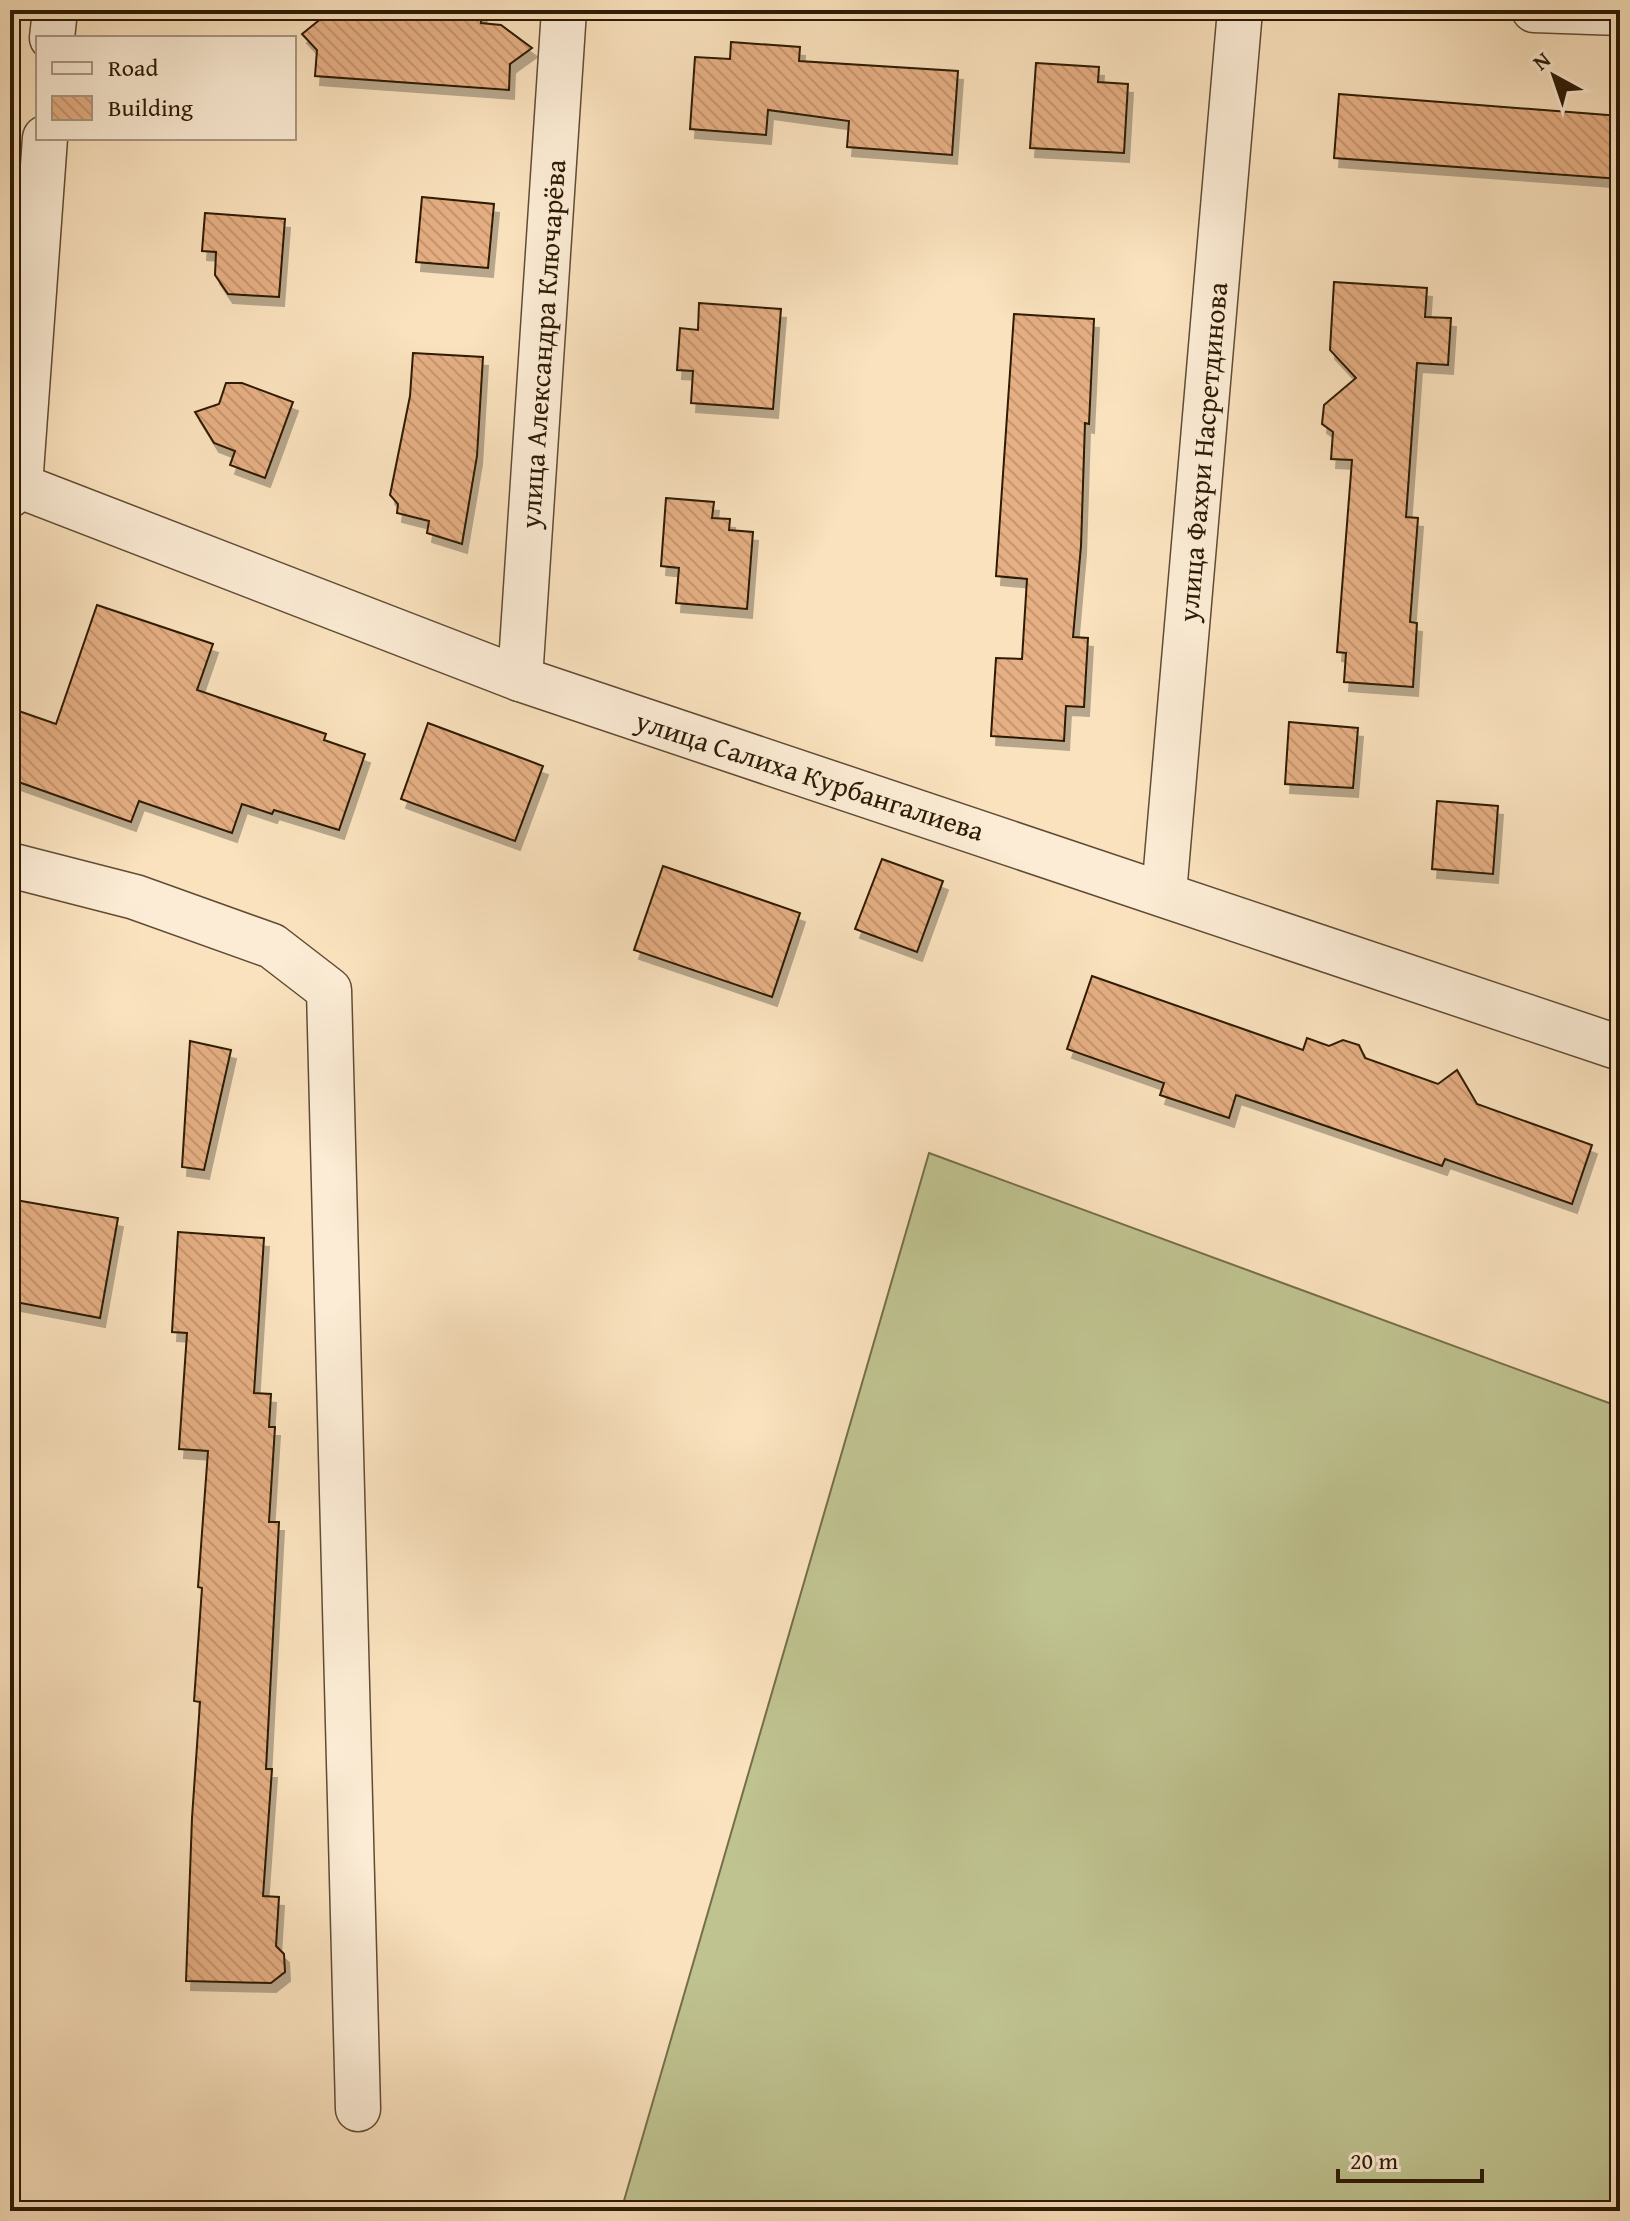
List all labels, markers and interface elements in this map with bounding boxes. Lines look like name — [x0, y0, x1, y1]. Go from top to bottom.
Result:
legend — [36, 36, 296, 140]
north arrow — [1514, 36, 1594, 116]
text: N — [1525, 44, 1557, 78]
text: Road — [108, 50, 158, 85]
text: Building — [108, 90, 193, 125]
street label: улица Александра Ключарёва — [509, 157, 575, 531]
street label: улица Фахри Насретдинова — [1167, 280, 1237, 625]
street label: улица Салиха Курбангалиева — [630, 699, 990, 851]
scale bar — [1338, 2133, 1482, 2183]
text: 20 m — [1350, 2143, 1398, 2178]

